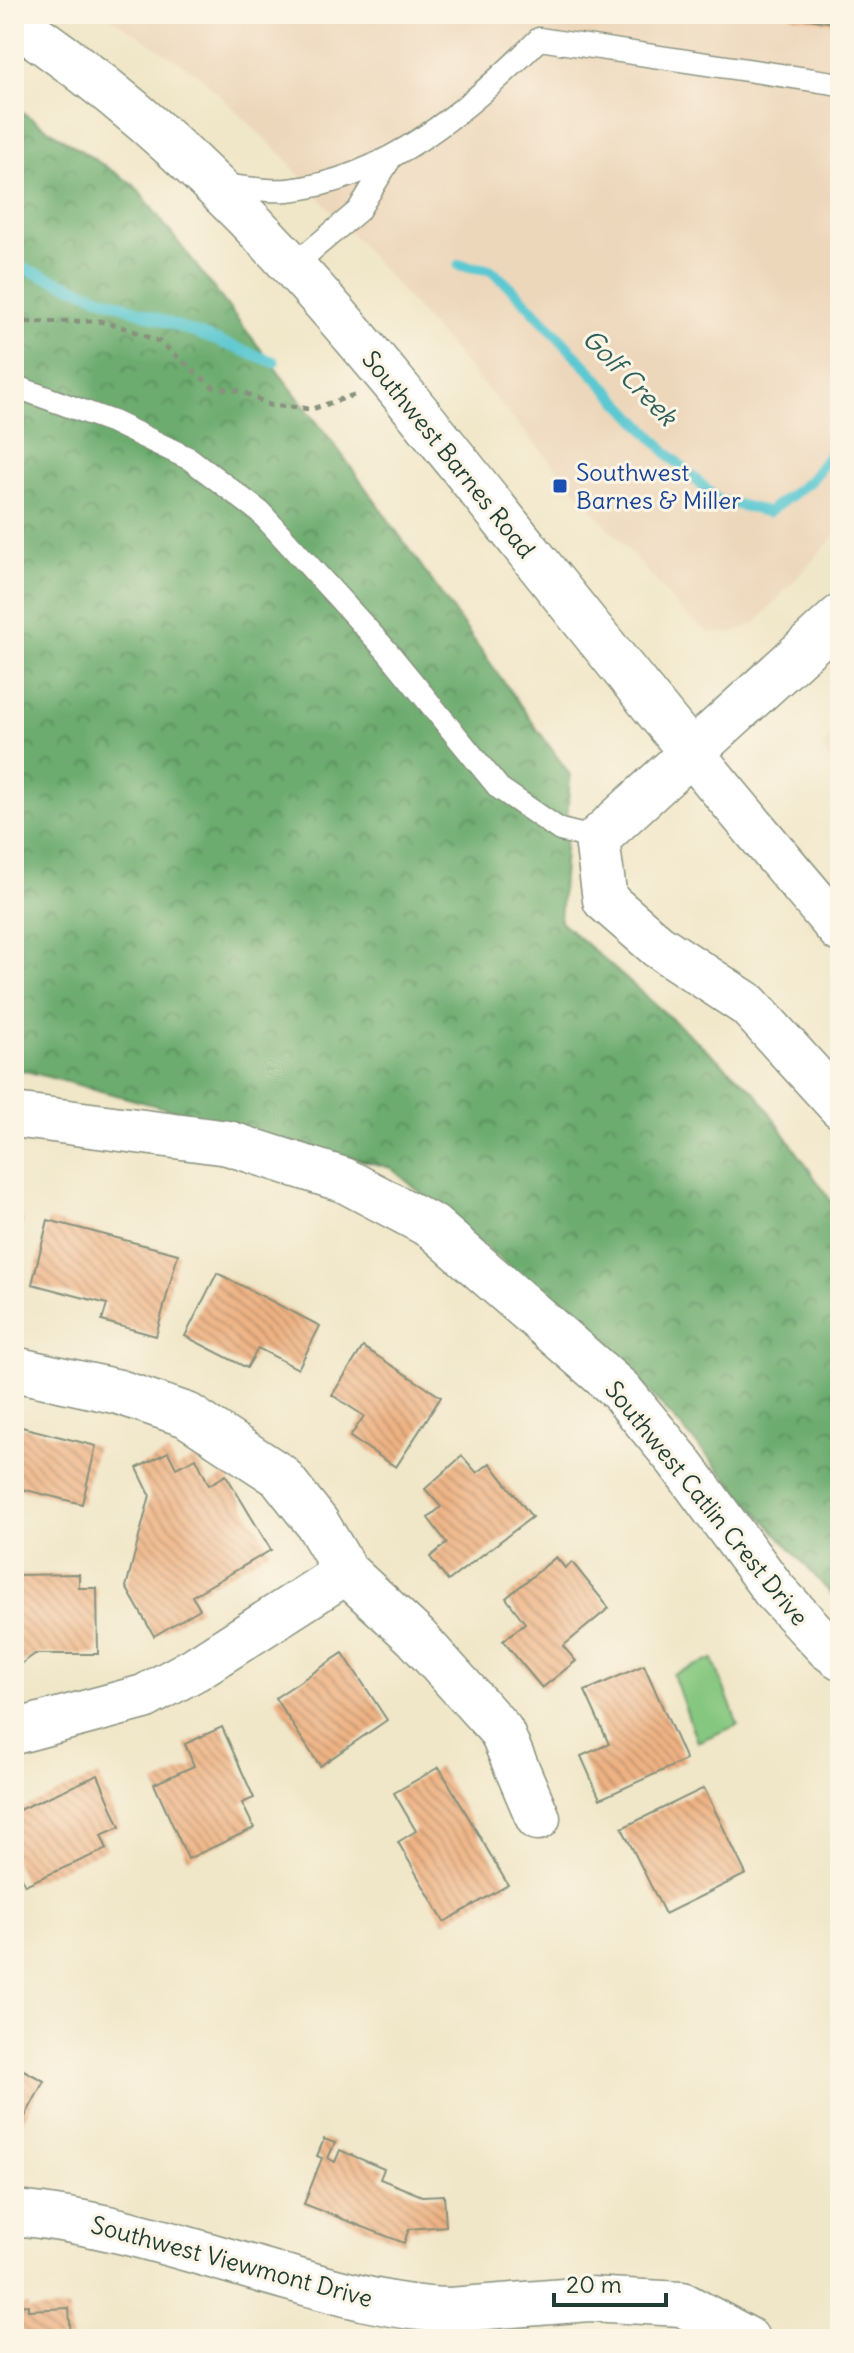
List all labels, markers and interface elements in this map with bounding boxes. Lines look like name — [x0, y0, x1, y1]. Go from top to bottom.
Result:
water label: Golf Creek — [576, 322, 685, 434]
street label: Southwest Barnes Road — [356, 344, 542, 564]
place label: Southwest Barnes & Miller — [576, 457, 741, 515]
marker: Southwest Barnes & Miller — [551, 477, 569, 495]
street label: Southwest Catlin Crest Drive — [599, 1375, 815, 1631]
street label: Southwest Viewmont Drive — [88, 2209, 376, 2313]
scale bar — [554, 2257, 666, 2307]
text: 20 m — [566, 2269, 622, 2299]

